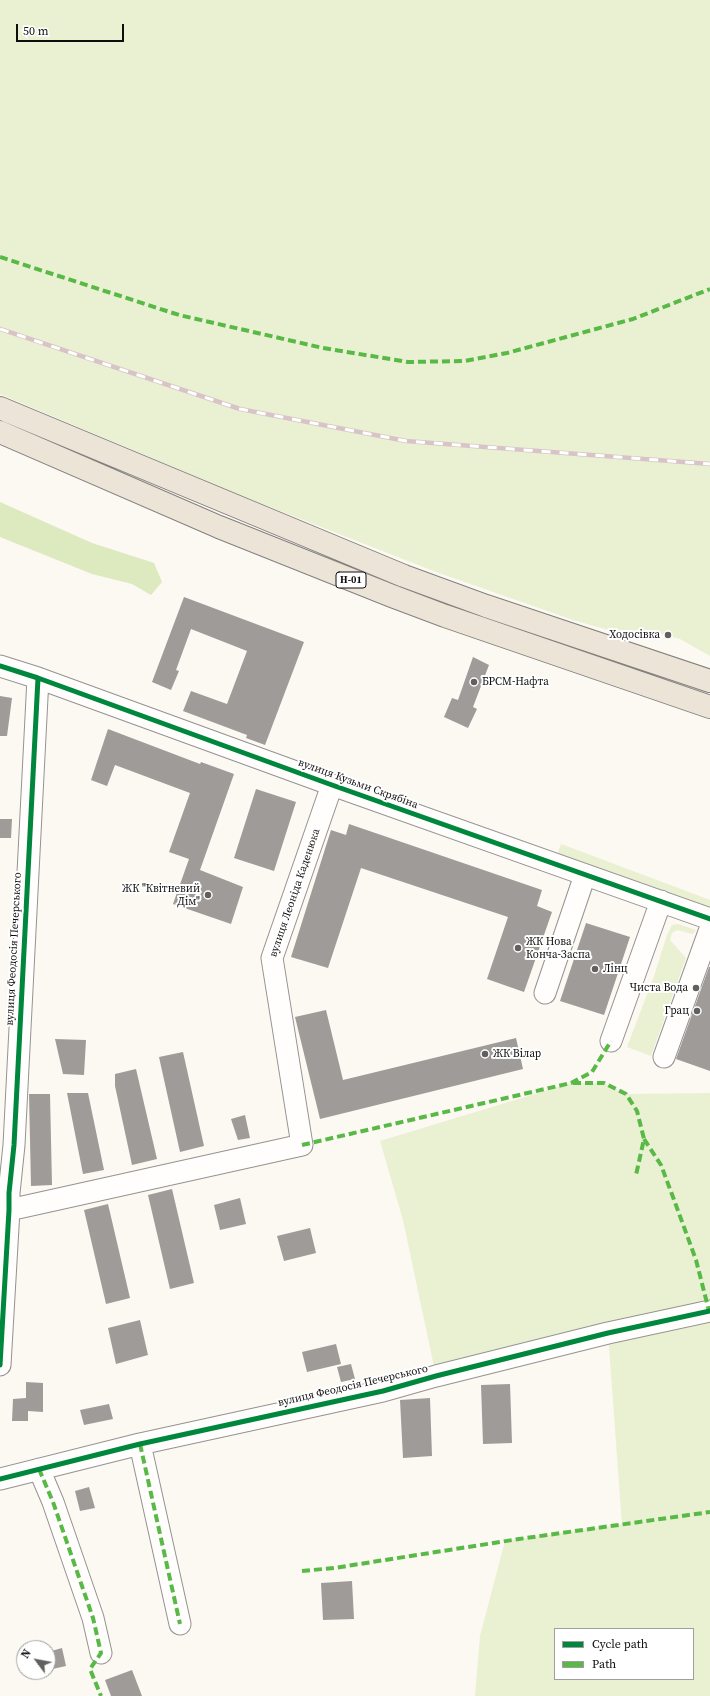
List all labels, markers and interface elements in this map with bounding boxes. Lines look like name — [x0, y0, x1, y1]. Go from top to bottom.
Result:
scale bar — [18, 16, 126, 42]
text: 50 m — [23, 23, 49, 39]
road number: Н-01 — [336, 572, 366, 588]
place label: Ходосівка — [609, 628, 660, 642]
marker: Ходосівка — [663, 630, 673, 640]
place label: БРСМ-Нафта — [482, 675, 549, 689]
marker: БРСМ-Нафта — [469, 677, 479, 687]
street label: вулиця Кузьми Скрябіна — [296, 756, 420, 812]
street label: вулиця Леоніда Каденюка — [267, 827, 323, 959]
street label: вулиця Феодосія Печерського — [3, 872, 25, 1026]
place label: ЖК "Квітневий Дім" — [122, 882, 200, 908]
marker: ЖК "Квітневий Дім" — [203, 890, 213, 900]
place label: ЖК Нова Конча-Заспа — [526, 935, 590, 961]
marker: ЖК Нова Конча-Заспа — [513, 943, 523, 953]
place label: Лінц — [603, 962, 628, 976]
marker: Лінц — [590, 964, 600, 974]
place label: Чиста Вода — [629, 981, 688, 995]
marker: Чиста Вода — [691, 983, 701, 993]
place label: Грац — [664, 1004, 689, 1018]
marker: Грац — [692, 1006, 702, 1016]
place label: ЖК Вілар — [493, 1047, 541, 1061]
marker: ЖК Вілар — [480, 1049, 490, 1059]
street label: вулиця Феодосія Печерського — [277, 1362, 429, 1410]
legend — [554, 1628, 694, 1680]
text: Cycle path — [592, 1636, 648, 1652]
north arrow — [16, 1640, 56, 1680]
text: N — [18, 1647, 35, 1661]
text: Path — [592, 1656, 616, 1672]

